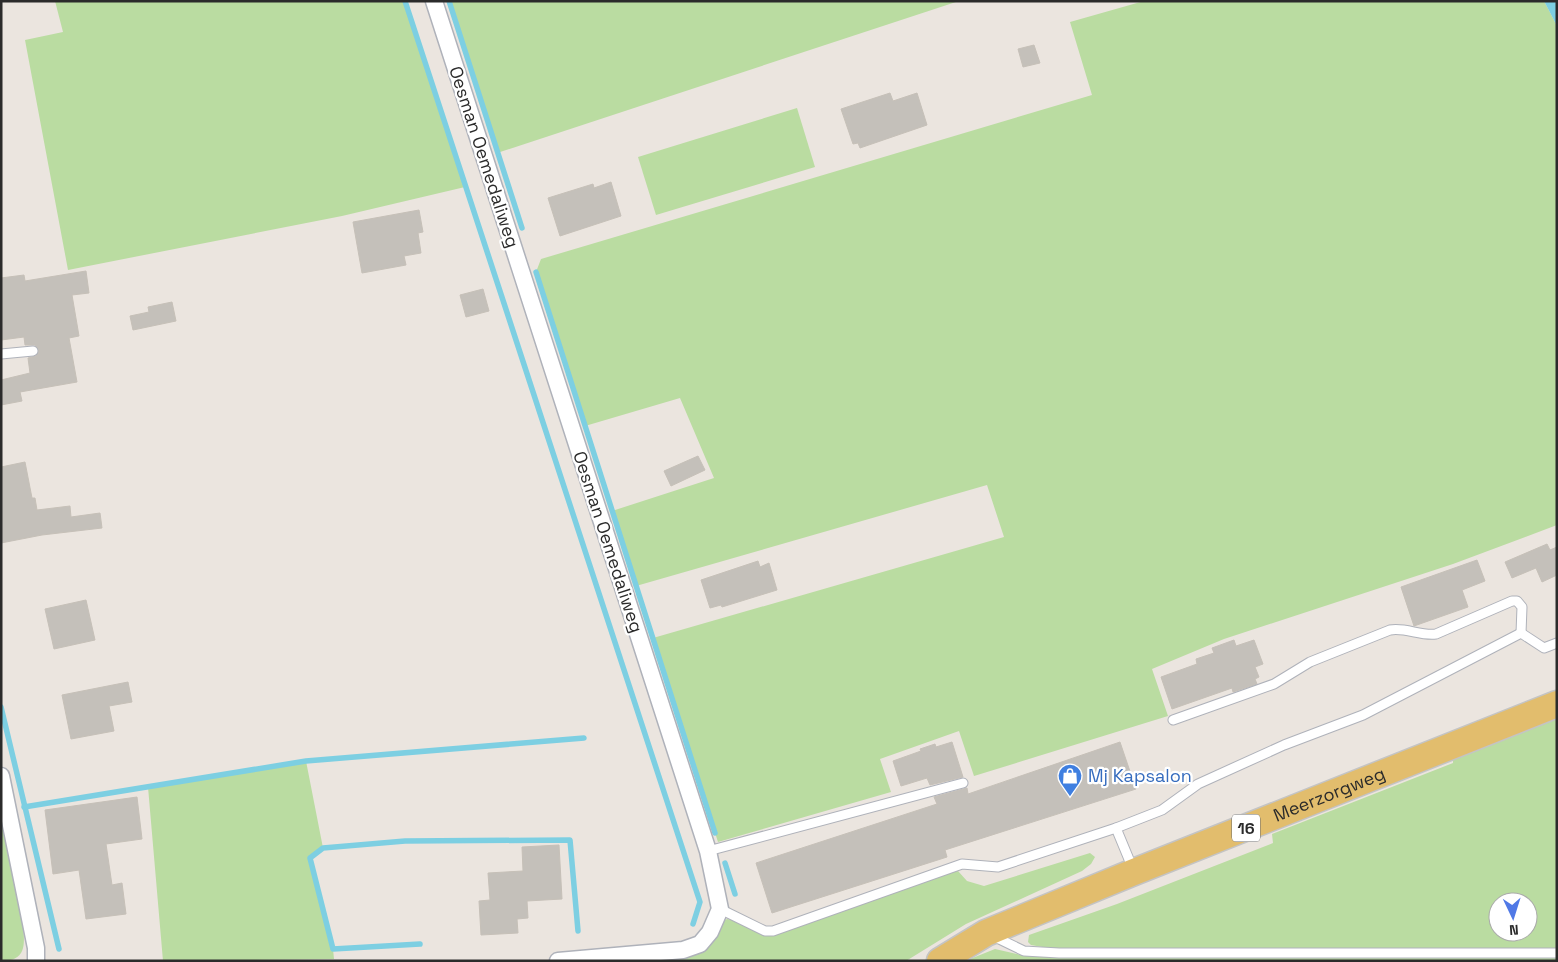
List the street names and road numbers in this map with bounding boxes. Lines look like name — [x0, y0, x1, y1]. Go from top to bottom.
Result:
street label: Oesman Oemedaliweg — [444, 63, 525, 251]
street label: Oesman Oemedaliweg — [568, 448, 649, 636]
street label: Meerzorgweg — [1270, 761, 1388, 827]
road number: 16 — [1232, 814, 1260, 841]

